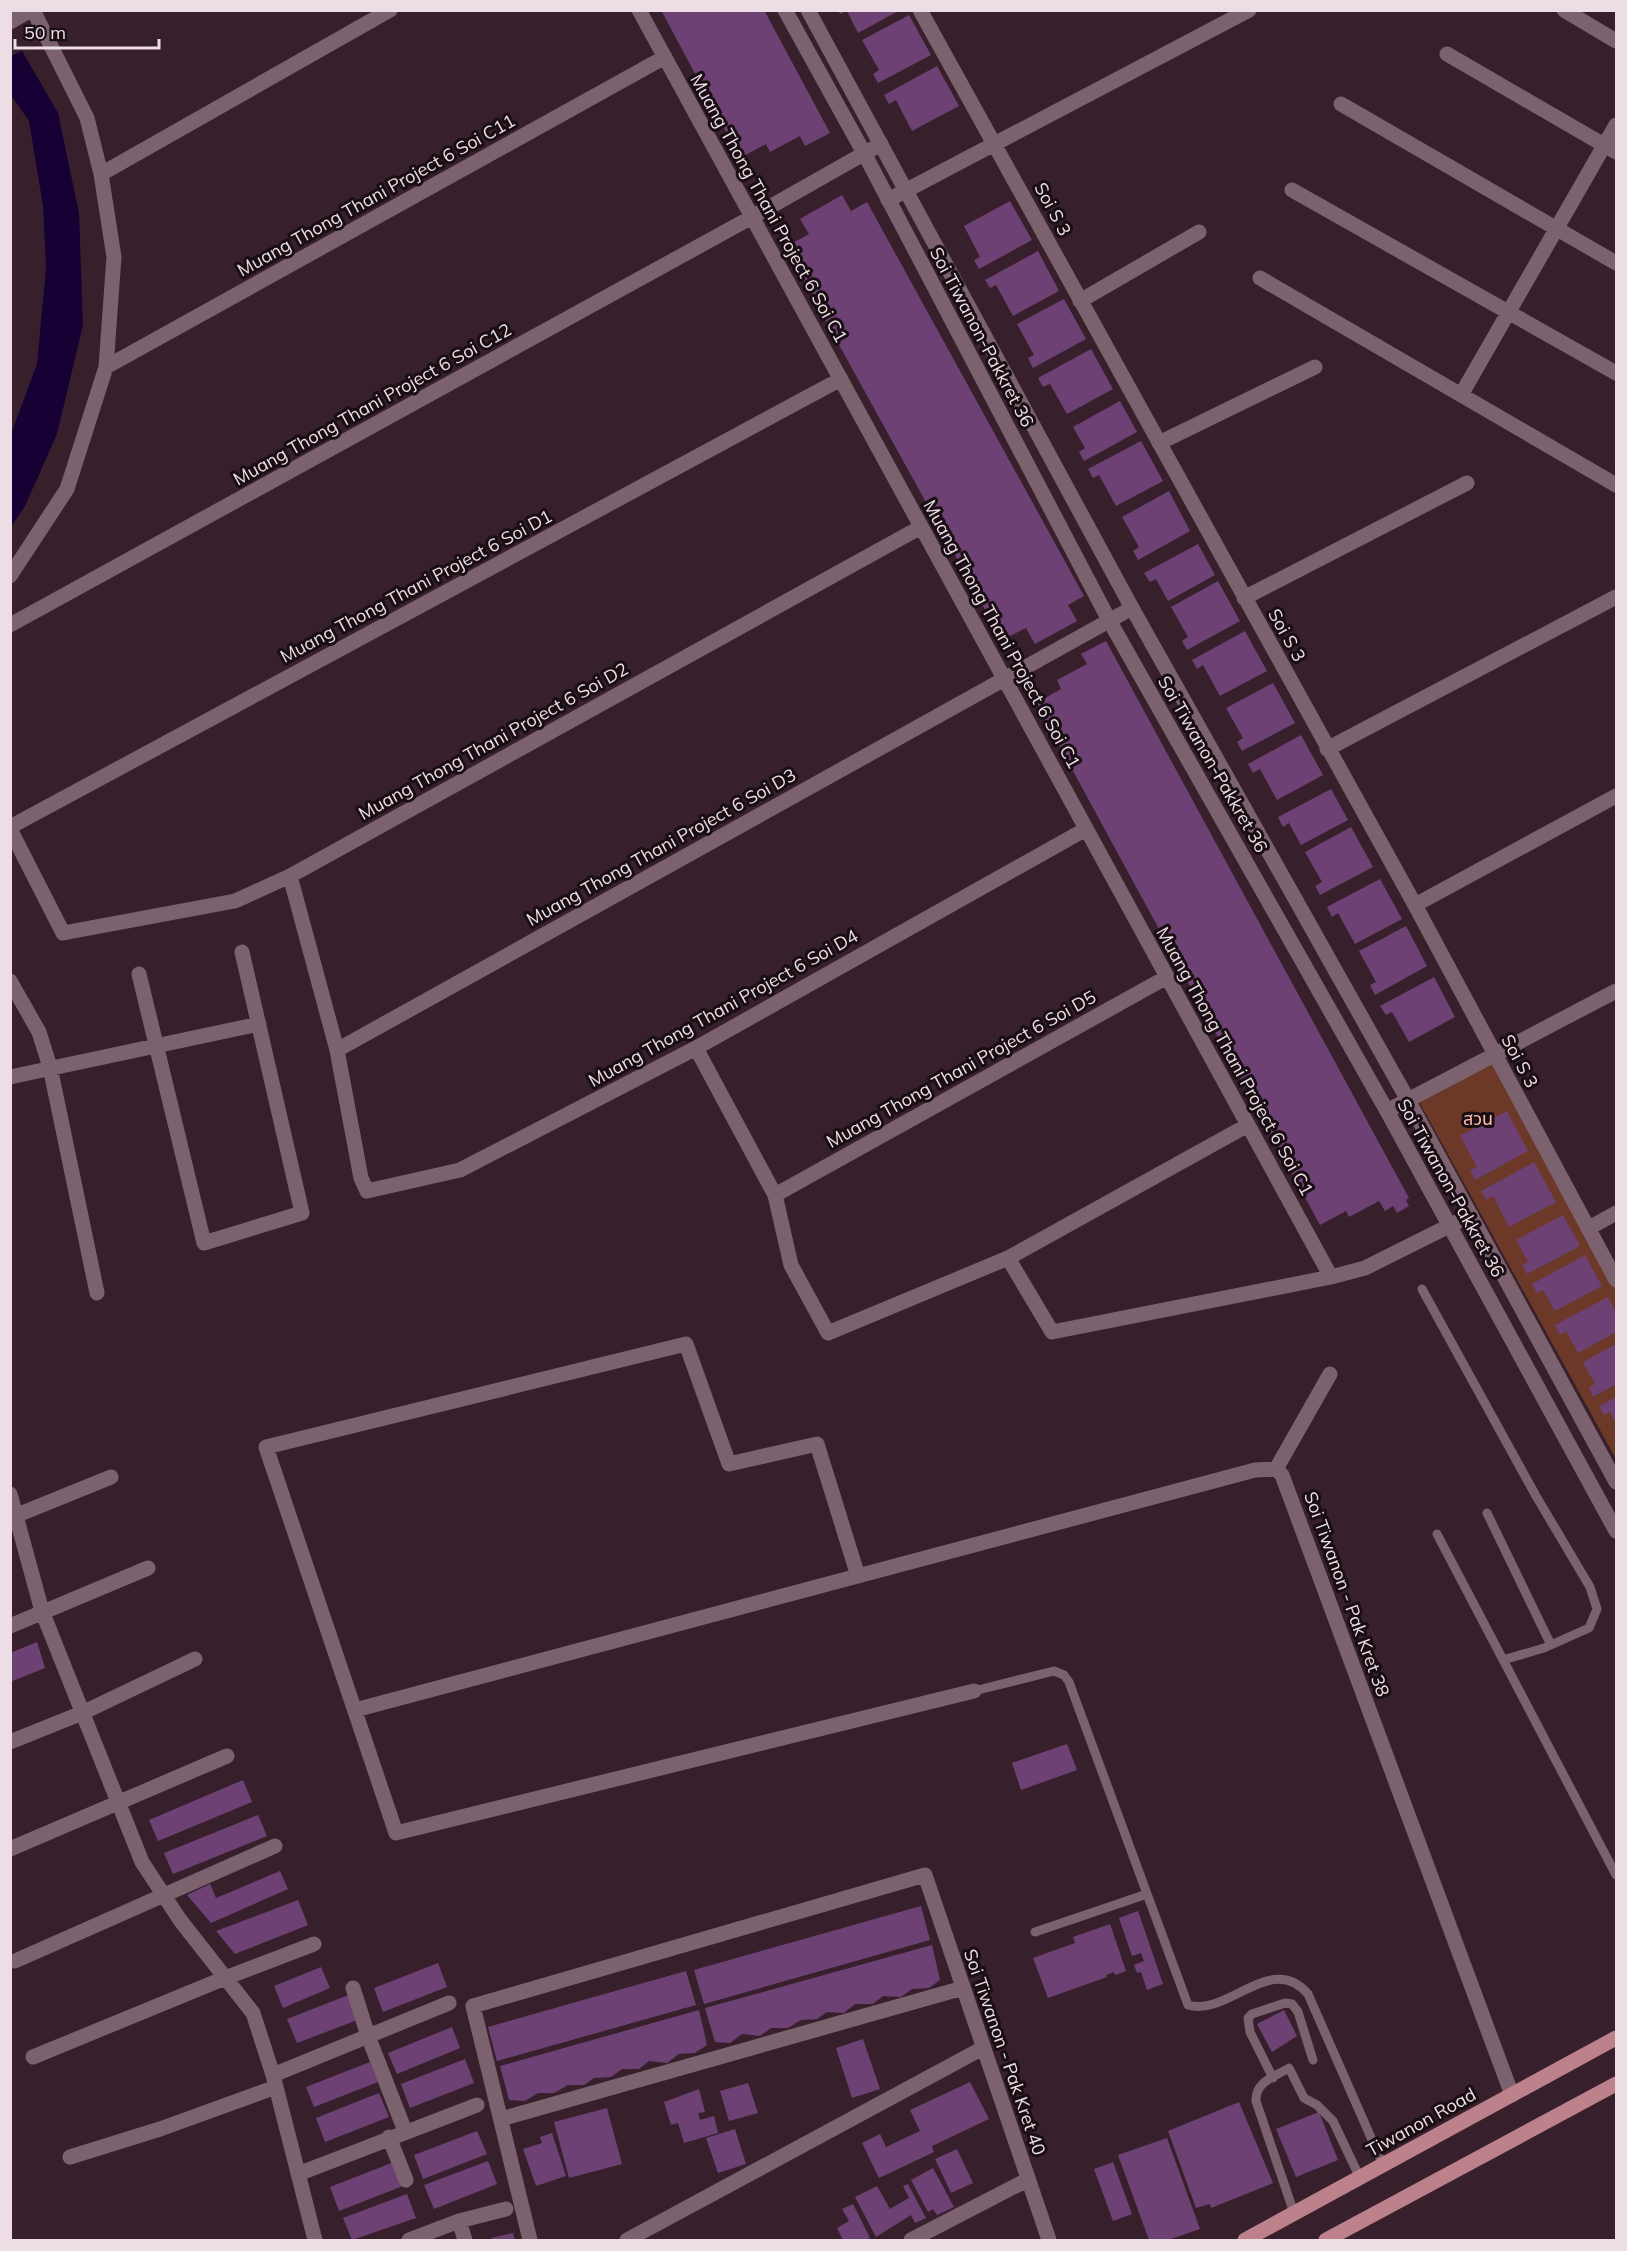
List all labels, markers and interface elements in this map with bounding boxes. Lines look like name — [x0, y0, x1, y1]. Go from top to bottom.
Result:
scale bar — [15, 12, 159, 50]
text: 50 m — [24, 21, 66, 44]
street label: Muang Thong Thani Project 6 Soi C1 — [685, 70, 853, 346]
street label: Muang Thong Thani Project 6 Soi C11 — [233, 109, 519, 281]
street label: Soi S 3 — [1029, 178, 1077, 240]
street label: Soi Tiwanon-Pakkret 36 — [925, 243, 1039, 431]
street label: Muang Thong Thani Project 6 Soi C12 — [229, 318, 515, 490]
street label: Muang Thong Thani Project 6 Soi C1 — [918, 496, 1086, 772]
street label: Muang Thong Thani Project 6 Soi D1 — [276, 504, 556, 668]
street label: Soi S 3 — [1263, 604, 1311, 666]
street label: Muang Thong Thani Project 6 Soi D2 — [354, 657, 632, 825]
street label: Soi Tiwanon-Pakkret 36 — [1153, 671, 1273, 857]
street label: Muang Thong Thani Project 6 Soi D3 — [522, 763, 800, 931]
street label: Muang Thong Thani Project 6 Soi C1 — [1151, 923, 1319, 1199]
street label: Muang Thong Thani Project 6 Soi D4 — [584, 924, 862, 1092]
street label: Muang Thong Thani Project 6 Soi D5 — [822, 985, 1100, 1153]
street label: Soi S 3 — [1496, 1030, 1544, 1092]
street label: Soi Tiwanon-Pakkret 36 — [1392, 1095, 1510, 1281]
park label: สวน — [1463, 1107, 1493, 1130]
street label: Soi Tiwanon - Pak Kret 38 — [1299, 1488, 1395, 1700]
street label: Soi Tiwanon - Pak Kret 40 — [959, 1946, 1051, 2158]
street label: Tiwanon Road — [1362, 2082, 1480, 2162]

